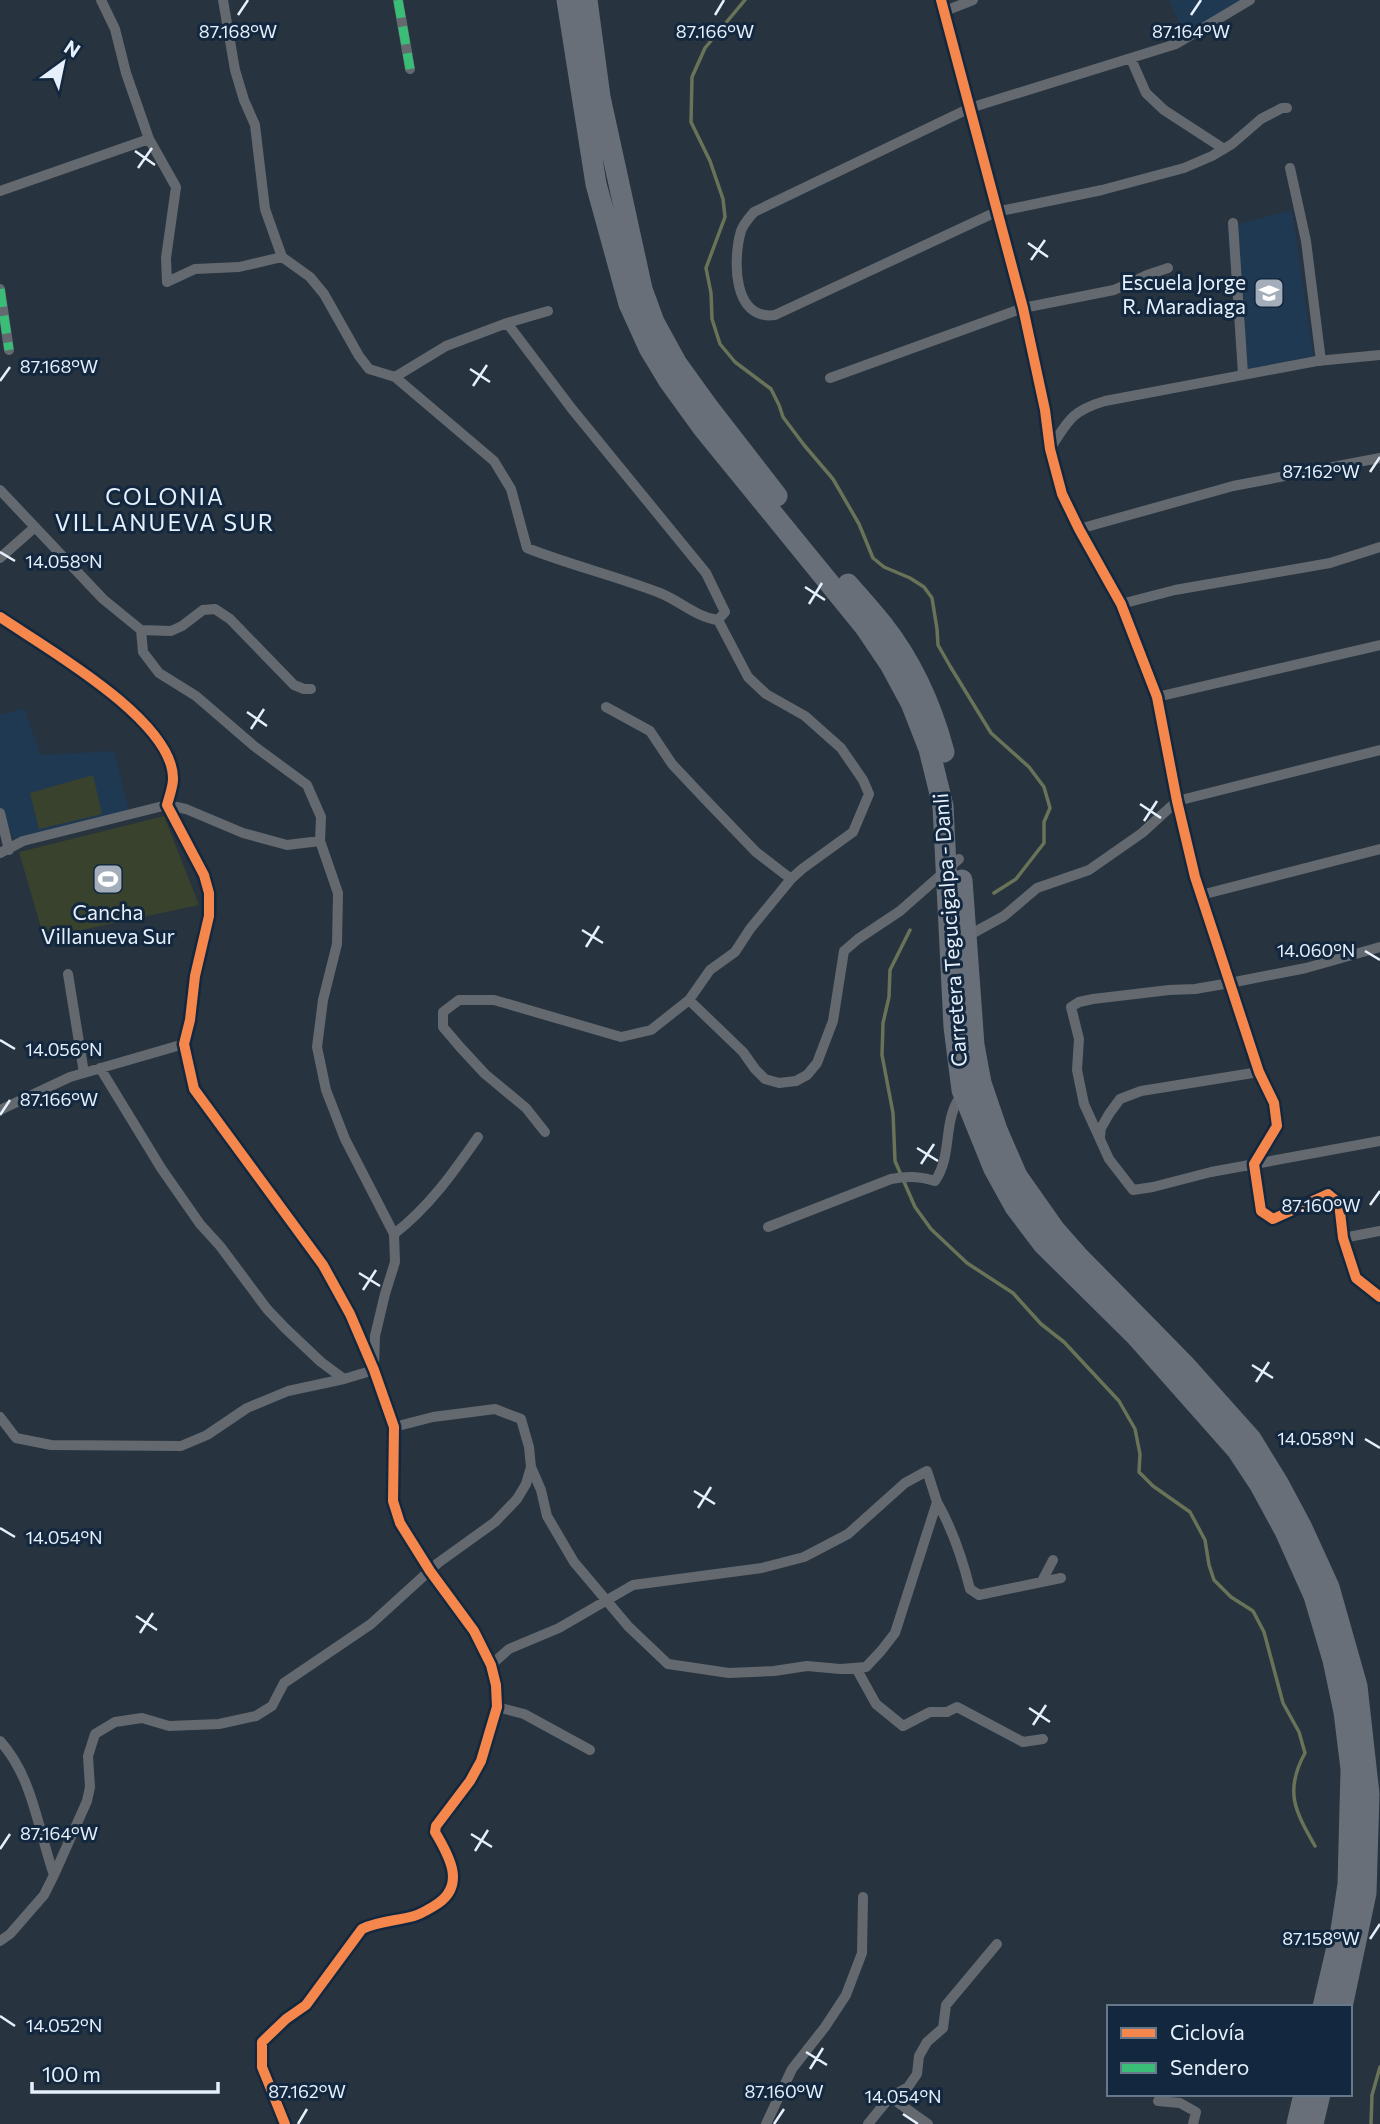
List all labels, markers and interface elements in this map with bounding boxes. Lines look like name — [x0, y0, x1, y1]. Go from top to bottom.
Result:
text: 87.168°W — [199, 20, 277, 42]
text: 87.166°W — [676, 20, 754, 42]
text: 87.164°W — [1152, 20, 1230, 42]
north arrow — [28, 28, 98, 98]
text: N — [60, 35, 85, 62]
place label: Escuela Jorge R. Maradiaga — [1121, 269, 1246, 318]
school or university icon: Escuela Jorge R. Maradiaga — [1252, 276, 1286, 310]
text: 87.168°W — [20, 355, 98, 377]
text: 87.162°W — [1282, 460, 1360, 482]
district label: COLONIA VILLANUEVA SUR — [55, 482, 275, 536]
text: 14.058°N — [25, 550, 103, 572]
street label: Carretera Tegucigalpa - Danli — [927, 792, 971, 1068]
sports icon: Cancha Villanueva Sur — [91, 862, 125, 896]
place label: Cancha Villanueva Sur — [41, 899, 175, 948]
text: 14.060°N — [1277, 939, 1355, 961]
text: 14.056°N — [25, 1038, 103, 1060]
text: 87.166°W — [20, 1088, 98, 1110]
text: 87.160°W — [1281, 1194, 1361, 1216]
text: 14.058°N — [1277, 1427, 1355, 1449]
text: 14.054°N — [25, 1526, 103, 1548]
text: 87.164°W — [20, 1822, 98, 1844]
text: 87.158°W — [1282, 1927, 1360, 1949]
legend — [1107, 2005, 1352, 2096]
text: 14.052°N — [26, 2014, 102, 2036]
text: Ciclovía — [1170, 2019, 1245, 2044]
scale bar — [32, 2050, 217, 2094]
text: Sendero — [1170, 2054, 1249, 2079]
text: 100 m — [42, 2061, 101, 2086]
text: 87.162°W — [268, 2080, 346, 2102]
text: 87.160°W — [744, 2080, 824, 2102]
text: 14.054°N — [864, 2085, 942, 2107]

